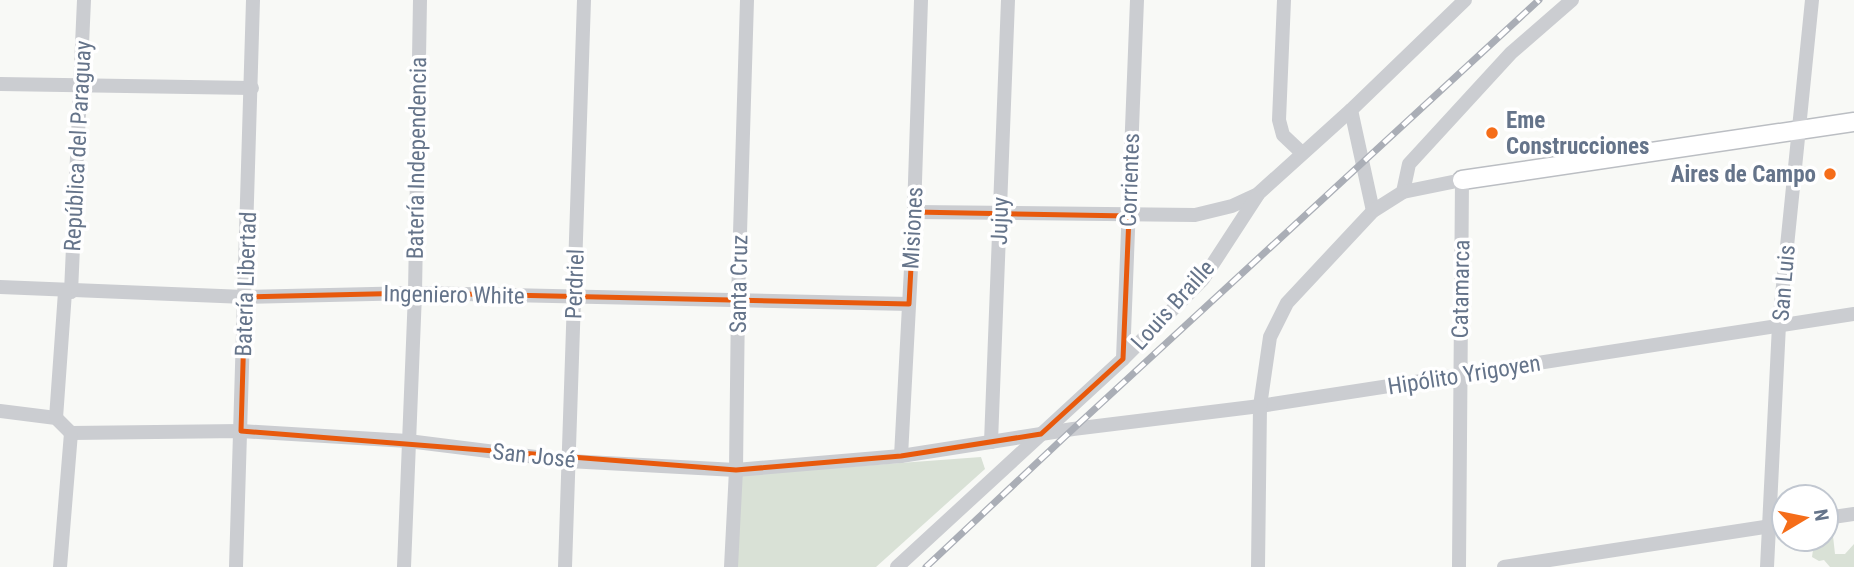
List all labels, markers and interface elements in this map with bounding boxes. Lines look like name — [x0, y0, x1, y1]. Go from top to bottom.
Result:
street label: República del Paraguay — [59, 39, 97, 252]
street label: Batería Independencia — [402, 57, 432, 259]
place label: Eme Construcciones — [1506, 107, 1649, 160]
marker: Eme Construcciones — [1484, 125, 1500, 141]
street label: Corrientes — [1115, 133, 1145, 227]
place label: Aires de Campo — [1671, 161, 1816, 188]
marker: Aires de Campo — [1822, 166, 1838, 182]
street label: Misiones — [897, 186, 929, 270]
street label: Jujuy — [986, 196, 1014, 246]
street label: Batería Libertad — [230, 211, 262, 357]
street label: Santa Cruz — [725, 235, 753, 333]
street label: Catamarca — [1447, 239, 1475, 339]
street label: San Luis — [1767, 244, 1801, 322]
street label: Perdriel — [560, 249, 590, 319]
street label: Louis Braille — [1126, 255, 1220, 355]
street label: Ingeniero White — [383, 280, 525, 310]
street label: Hipólito Yrigoyen — [1386, 350, 1542, 400]
street label: San José — [491, 438, 577, 474]
north arrow — [1770, 483, 1840, 553]
text: N — [1809, 507, 1834, 523]

